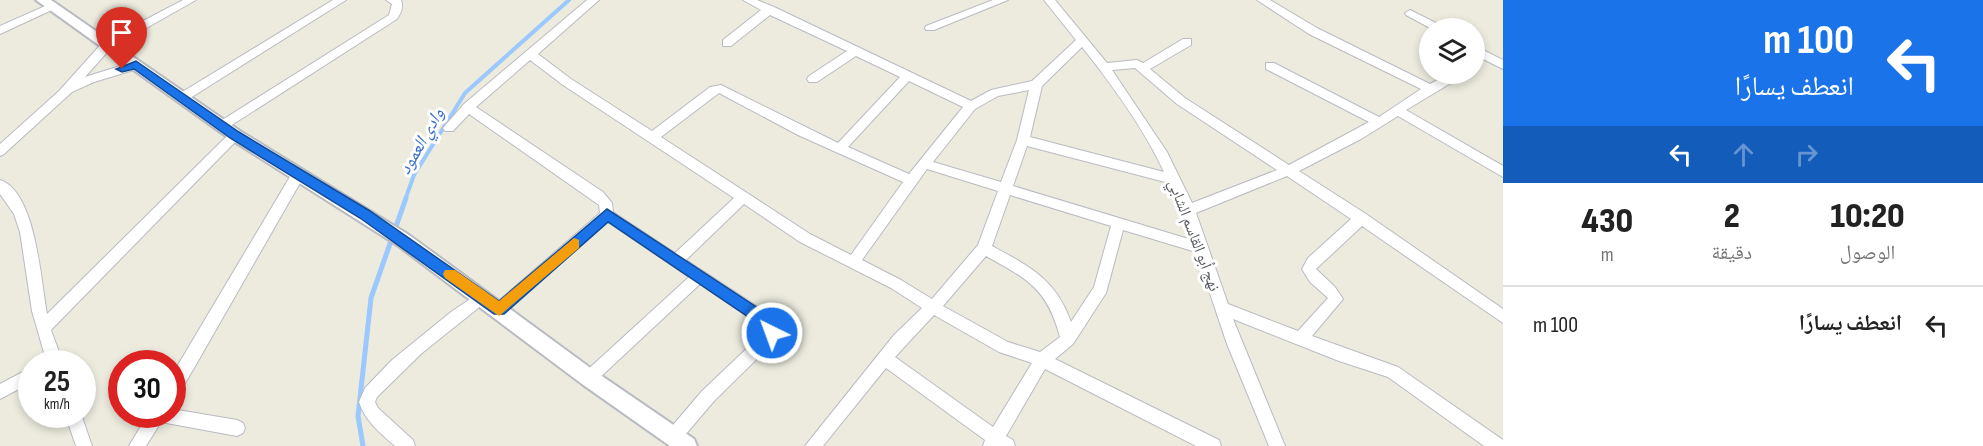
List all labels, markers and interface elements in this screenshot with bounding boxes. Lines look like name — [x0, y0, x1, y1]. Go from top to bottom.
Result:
pin — [96, 7, 147, 69]
text: 100 m — [1763, 15, 1854, 66]
icon: arrive — [105, 16, 138, 49]
map controls — [1419, 18, 1485, 84]
button: layers — [1419, 18, 1485, 84]
icon: left — [1875, 24, 1953, 102]
text: انعطف يسارًا — [1735, 71, 1854, 103]
water label: وادي العمود — [394, 104, 452, 180]
icon: left — [1664, 138, 1697, 171]
icon: ahead — [1727, 138, 1760, 171]
icon: right — [1790, 138, 1823, 171]
street label: نهج أبو القاسم الشابي — [1162, 177, 1224, 295]
text: 2 — [1724, 195, 1740, 238]
text: 10:20 — [1830, 195, 1905, 238]
text: 430 — [1581, 200, 1633, 243]
text: دقيقة — [1711, 241, 1752, 265]
text: الوصول — [1840, 241, 1895, 265]
text: m — [1601, 243, 1614, 267]
position arrow — [740, 301, 804, 365]
icon: left — [1920, 309, 1953, 342]
text: انعطف يسارًا — [1799, 310, 1902, 337]
text: 100 m — [1533, 312, 1578, 339]
speed limit sign: 30 — [108, 350, 186, 428]
text: 25 — [44, 364, 70, 400]
text: km/h — [44, 395, 70, 414]

